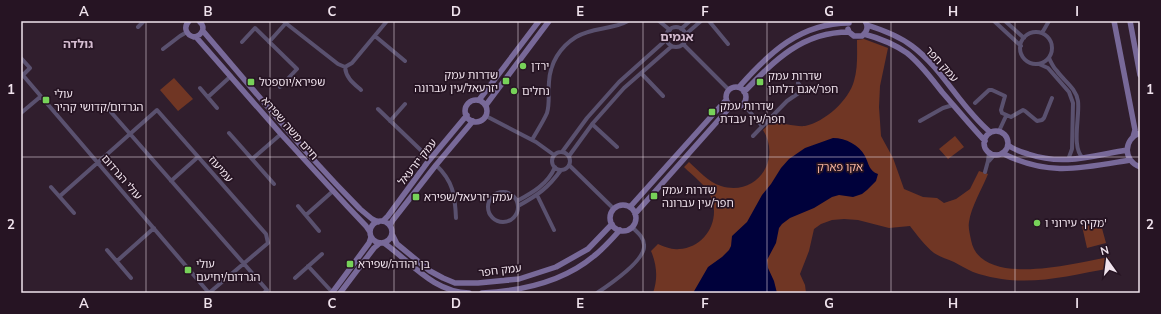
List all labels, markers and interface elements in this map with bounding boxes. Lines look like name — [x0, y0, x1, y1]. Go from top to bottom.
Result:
text: A — [79, 3, 89, 19]
text: B — [204, 3, 213, 19]
text: C — [328, 3, 337, 19]
text: D — [451, 3, 461, 19]
text: E — [576, 3, 584, 19]
text: F — [701, 3, 709, 19]
text: G — [824, 3, 834, 19]
text: H — [948, 3, 958, 19]
text: I — [1075, 3, 1079, 19]
district label: אגמים — [660, 29, 694, 44]
district label: גולדה — [63, 36, 93, 51]
street label: עמק חפר — [922, 43, 962, 85]
place label: ירדן — [531, 59, 549, 73]
marker: ירדן — [518, 61, 528, 71]
place label: שדרות עמק יזרעאל/עין עברונה — [414, 68, 498, 95]
place label: שדרות עמק חפר/אגם דלתון — [768, 69, 838, 96]
place label: שפירא/יוספטל — [259, 75, 325, 89]
marker: שדרות עמק יזרעאל/עין עברונה — [501, 76, 511, 86]
marker: שפירא/יוספטל — [246, 77, 256, 87]
marker: שדרות עמק חפר/אגם דלתון — [755, 77, 765, 87]
text: 1 — [7, 81, 15, 97]
text: 1 — [1146, 81, 1154, 97]
place label: נחלים — [522, 84, 550, 98]
marker: נחלים — [509, 86, 519, 96]
place label: עולי הגרדום/קדושי קהיר — [54, 87, 144, 114]
street label: חיים משה שפירא — [259, 94, 321, 162]
marker: עולי הגרדום/קדושי קהיר — [41, 95, 51, 105]
place label: שדרות עמק חפר/עין עבדת — [720, 99, 785, 126]
marker: שדרות עמק חפר/עין עבדת — [707, 107, 717, 117]
street label: עמק יזרעאל — [394, 136, 440, 188]
street label: עולי הגרדום — [99, 152, 145, 202]
street label: עמיעוז — [206, 153, 236, 185]
park label: אקו פארק — [817, 160, 863, 174]
place label: שדרות עמק חפר/עין עברונה — [662, 183, 734, 210]
place label: עמק יזרעאל/שפירא — [424, 190, 513, 204]
marker: שדרות עמק חפר/עין עברונה — [649, 191, 659, 201]
marker: עמק יזרעאל/שפירא — [411, 192, 421, 202]
text: 2 — [7, 216, 15, 232]
place label: מקיף עירוני ו' — [1045, 216, 1107, 230]
text: 2 — [1146, 216, 1154, 232]
marker: מקיף עירוני ו' — [1032, 218, 1042, 228]
north arrow — [1087, 240, 1127, 280]
text: N — [1099, 242, 1110, 258]
place label: עולי הגרדום/יחיעם — [196, 257, 260, 284]
place label: בן יהודה/שפירא — [358, 257, 430, 271]
marker: בן יהודה/שפירא — [345, 259, 355, 269]
street label: עמק חפר — [478, 260, 522, 280]
marker: עולי הגרדום/יחיעם — [183, 265, 193, 275]
text: A — [79, 295, 89, 311]
text: B — [204, 295, 213, 311]
text: C — [328, 295, 337, 311]
text: D — [451, 295, 461, 311]
text: E — [576, 295, 584, 311]
text: F — [701, 295, 709, 311]
text: G — [824, 295, 834, 311]
text: H — [948, 295, 958, 311]
text: I — [1075, 295, 1079, 311]

